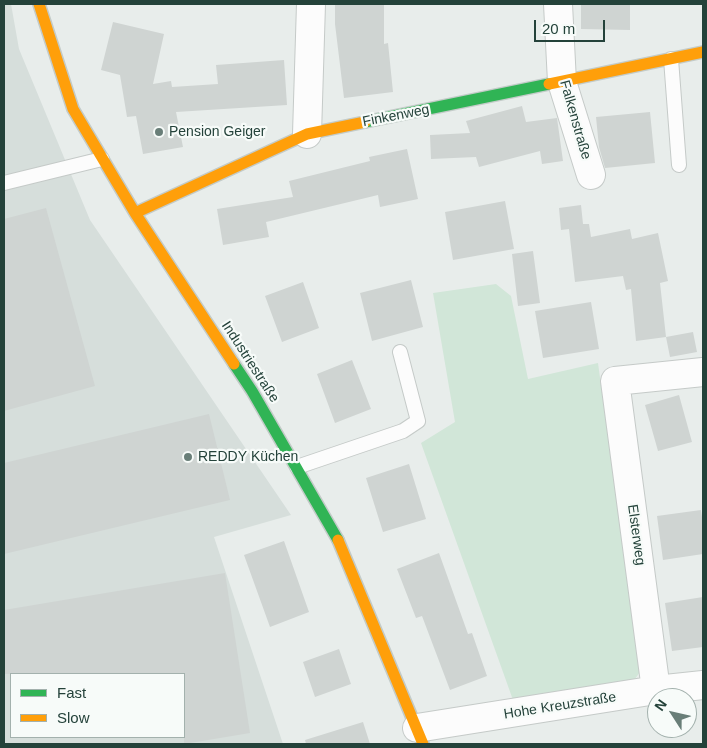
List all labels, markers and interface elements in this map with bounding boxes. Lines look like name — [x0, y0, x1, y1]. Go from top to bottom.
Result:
scale bar — [537, 10, 608, 42]
text: 20 m — [542, 20, 575, 37]
street label: Falkenstraße — [556, 78, 594, 162]
street label: Finkenweg — [361, 101, 431, 131]
place label: Pension Geiger — [169, 124, 266, 140]
marker: Pension Geiger — [153, 126, 165, 138]
street label: Industriestraße — [218, 318, 282, 406]
place label: REDDY Küchen — [198, 449, 298, 465]
marker: REDDY Küchen — [182, 451, 194, 463]
street label: Elsterweg — [623, 503, 649, 567]
legend — [10, 673, 185, 738]
text: Fast — [57, 684, 86, 701]
north arrow — [647, 688, 697, 738]
street label: Hohe Kreuzstraße — [503, 689, 617, 723]
text: N — [651, 696, 670, 714]
text: Slow — [57, 709, 90, 726]

